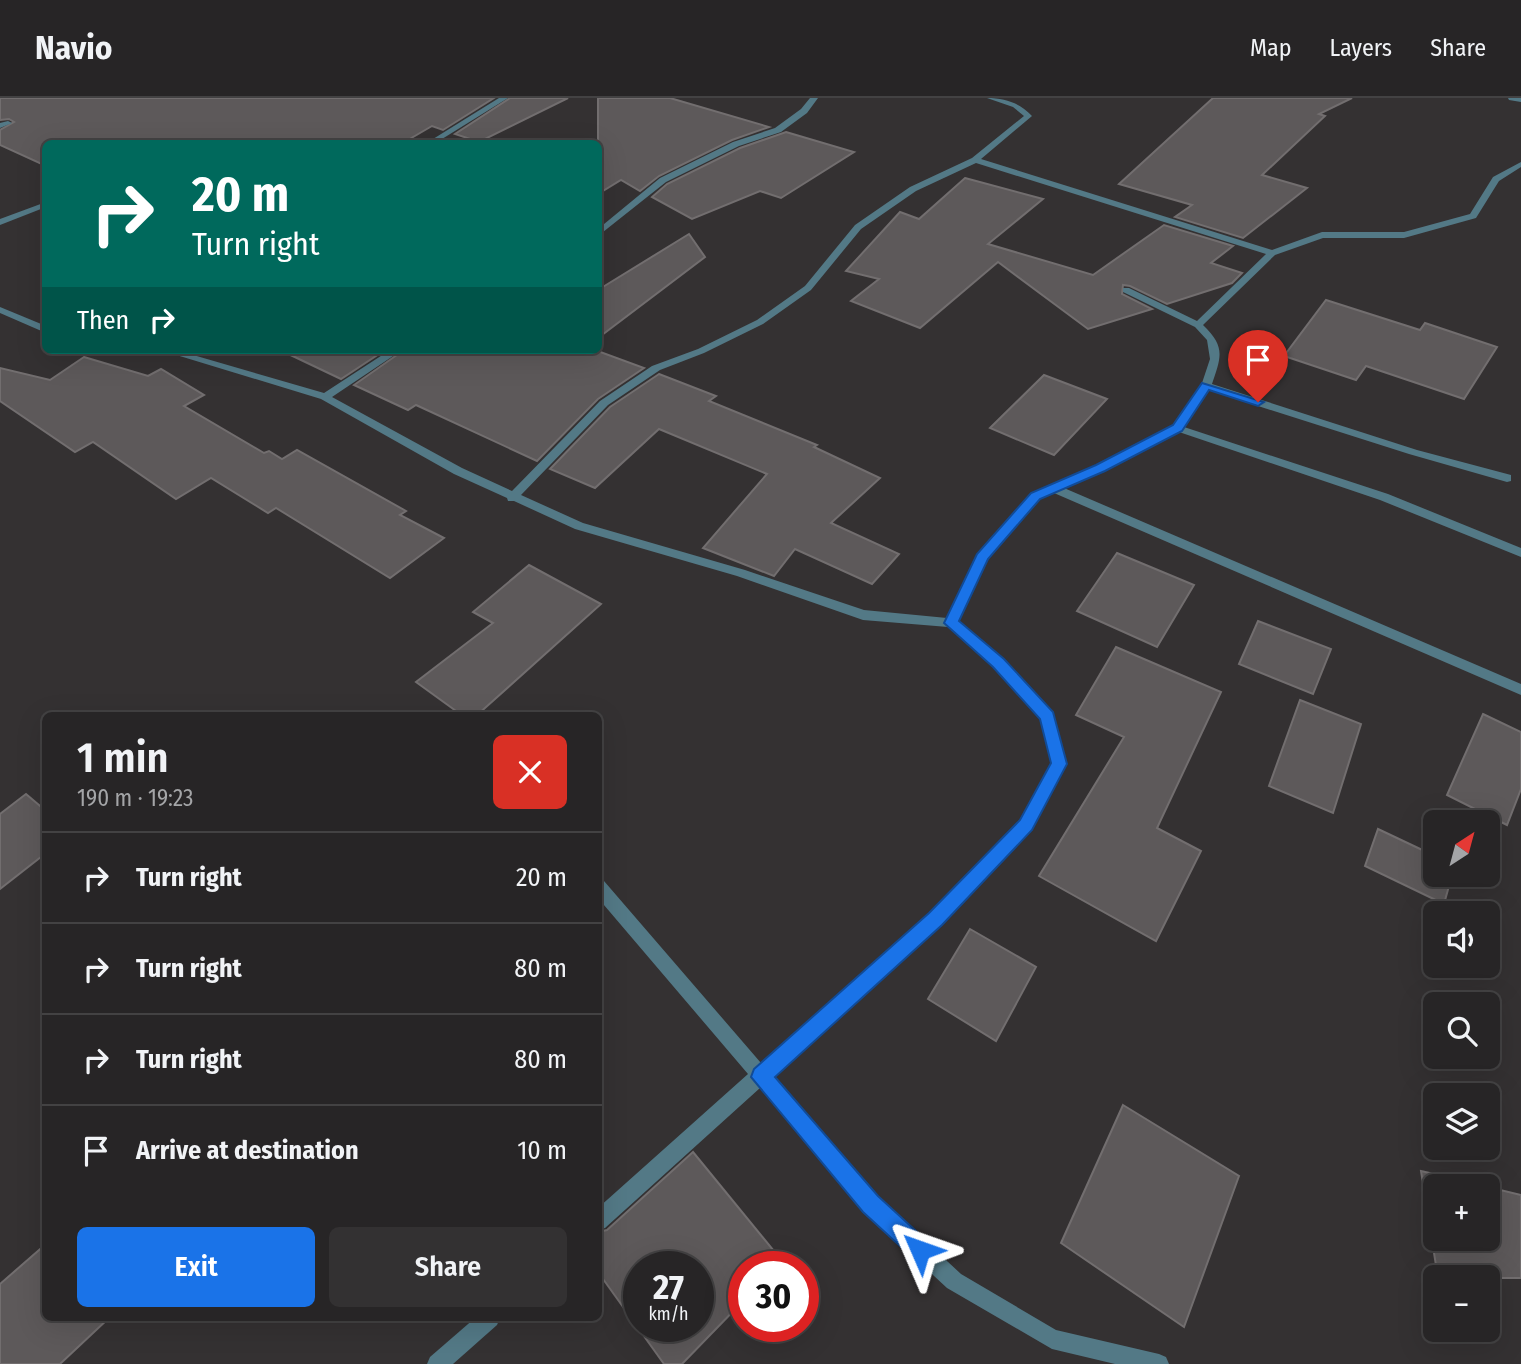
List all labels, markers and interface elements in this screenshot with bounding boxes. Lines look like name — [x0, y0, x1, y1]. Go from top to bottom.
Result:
text: Navio — [35, 28, 112, 68]
text: Map — [1250, 34, 1292, 62]
text: Layers — [1330, 34, 1392, 62]
text: Share — [1430, 34, 1486, 62]
text: 20 m — [192, 165, 289, 224]
icon: right — [77, 168, 168, 259]
text: Turn right — [192, 225, 319, 263]
icon: right — [143, 301, 181, 339]
text: Then — [77, 305, 129, 336]
pin — [1228, 330, 1288, 402]
icon: arrive — [1239, 341, 1277, 379]
text: 1 min — [77, 733, 168, 783]
button: close — [493, 735, 567, 809]
text: 190 m · 19:23 — [77, 784, 193, 812]
north arrow — [1423, 810, 1500, 887]
map controls — [1423, 810, 1500, 1342]
icon: right — [77, 859, 115, 897]
text: Turn right — [136, 862, 242, 893]
text: 20 m — [516, 862, 567, 893]
button: sound — [1423, 901, 1500, 978]
icon: right — [77, 950, 115, 988]
text: Turn right — [136, 953, 242, 984]
text: 80 m — [514, 953, 567, 984]
button: search — [1423, 992, 1500, 1069]
icon: right — [77, 1041, 115, 1079]
text: Turn right — [136, 1044, 242, 1075]
text: 80 m — [514, 1044, 567, 1075]
button: layers — [1423, 1083, 1500, 1160]
icon: arrive — [77, 1132, 115, 1170]
text: Arrive at destination — [136, 1135, 359, 1166]
text: 10 m — [517, 1135, 567, 1166]
button: + — [1423, 1174, 1500, 1251]
position arrow — [883, 1213, 957, 1287]
button: Exit — [77, 1227, 315, 1307]
button: Share — [329, 1227, 567, 1307]
speed limit sign: 30 — [728, 1251, 819, 1342]
button: − — [1423, 1265, 1500, 1342]
text: 27 — [653, 1266, 684, 1308]
text: km/h — [648, 1303, 689, 1325]

